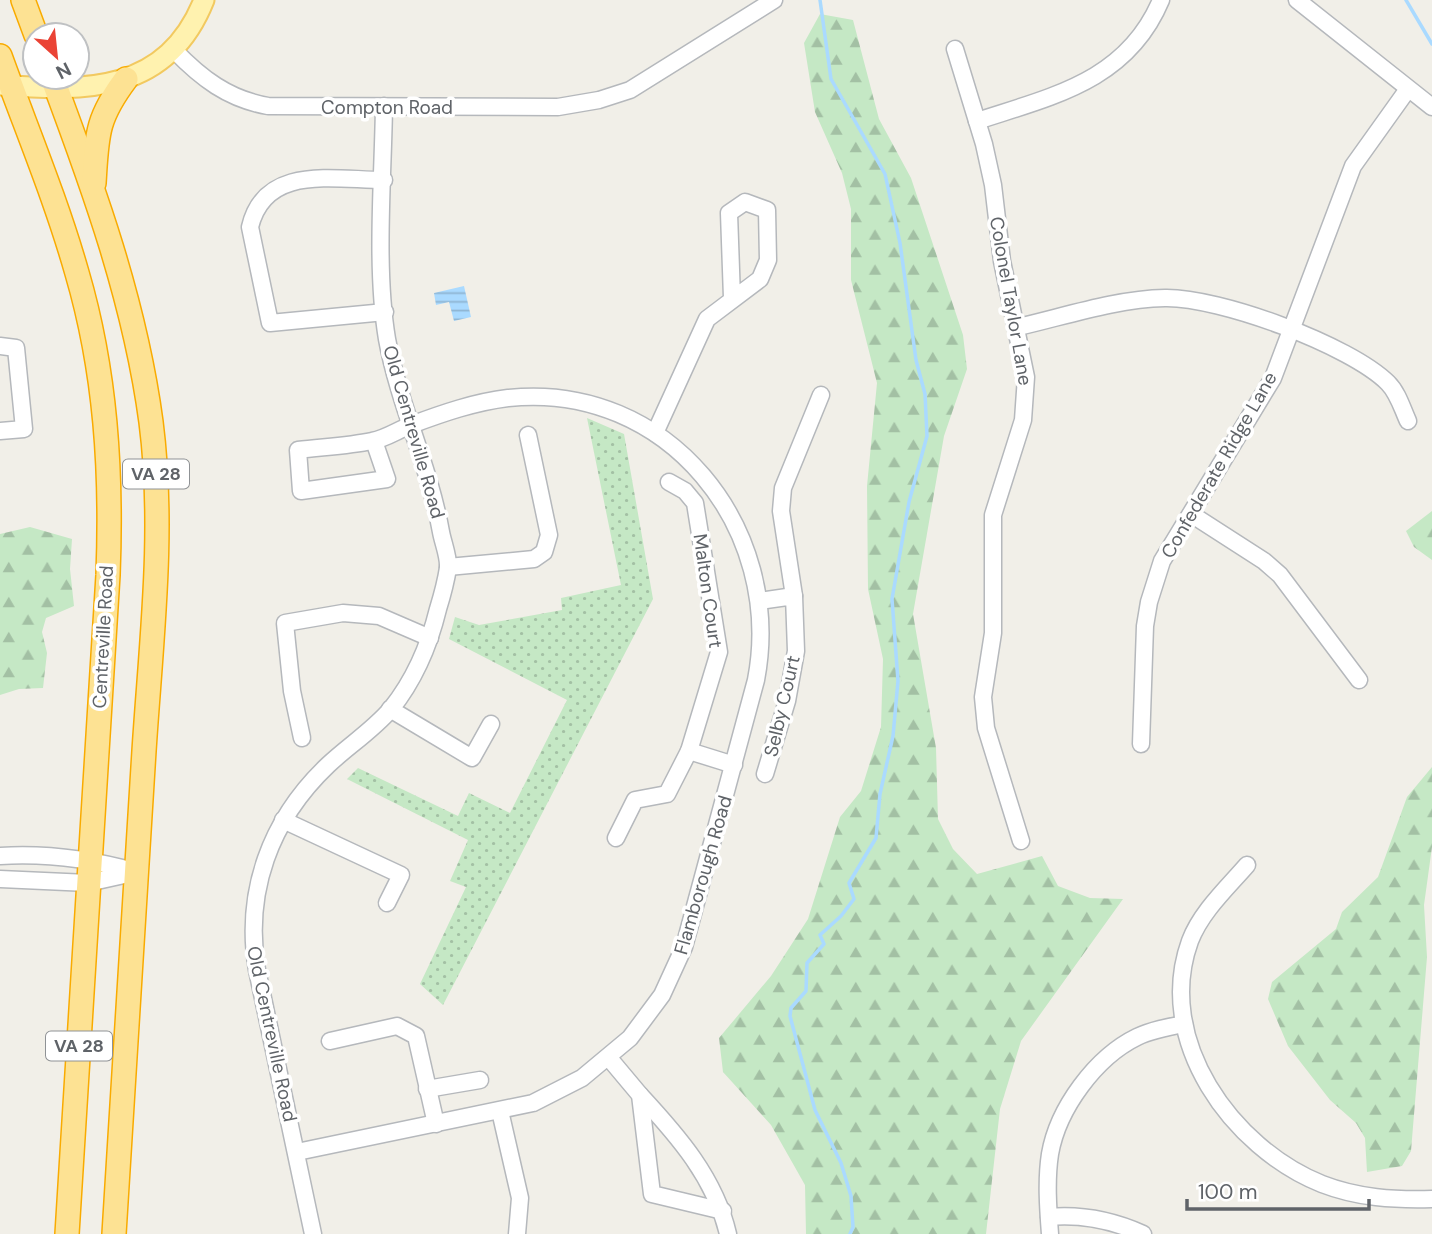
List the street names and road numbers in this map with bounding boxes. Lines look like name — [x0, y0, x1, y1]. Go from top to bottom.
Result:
street label: Compton Road — [321, 95, 453, 120]
street label: Colonel Taylor Lane — [984, 215, 1038, 387]
street label: Old Centreville Road — [377, 343, 451, 521]
street label: Confederate Ridge Lane — [1155, 367, 1283, 563]
road number: VA 28 — [123, 460, 189, 488]
street label: Malton Court — [688, 532, 728, 650]
street label: Centreville Road — [87, 565, 119, 709]
street label: Selby Court — [758, 653, 806, 759]
street label: Flamborough Road — [668, 793, 738, 957]
street label: Old Centreville Road — [241, 944, 303, 1124]
road number: VA 28 — [46, 1031, 112, 1060]

